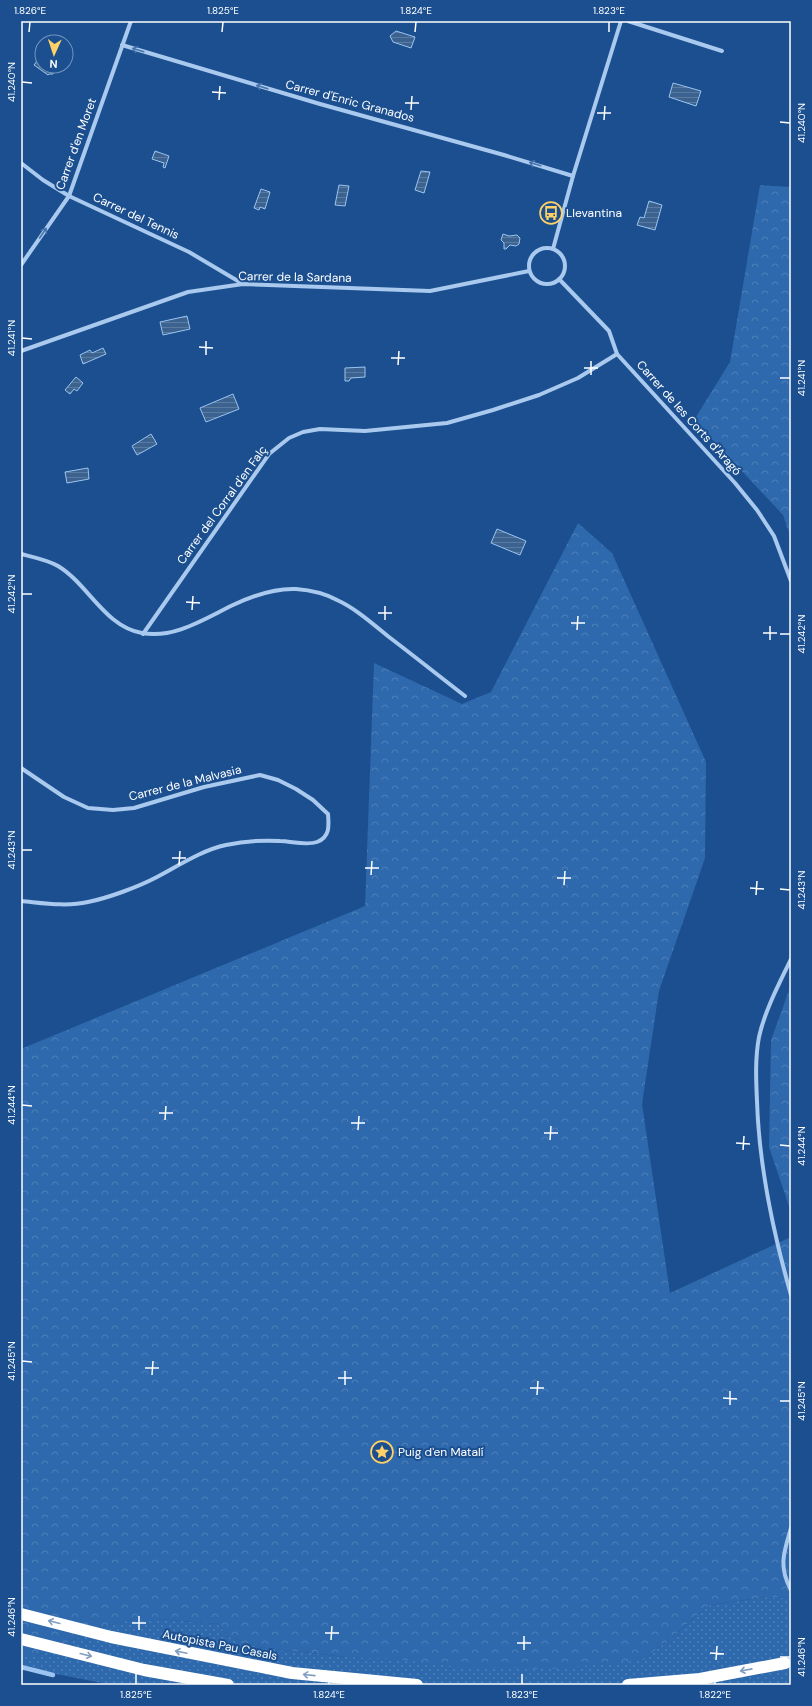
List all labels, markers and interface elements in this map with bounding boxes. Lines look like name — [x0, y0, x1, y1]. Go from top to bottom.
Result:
text: 1.826°E — [14, 4, 46, 17]
text: 1.825°E — [207, 4, 239, 17]
text: 1.824°E — [400, 4, 432, 17]
text: 1.823°E — [593, 4, 625, 17]
north arrow — [34, 34, 74, 74]
one-way arrow — [131, 46, 144, 53]
text: N — [49, 57, 58, 71]
text: 41.240°N — [5, 62, 18, 102]
street label: Carrer d'Enric Granados — [284, 76, 416, 126]
one-way arrow — [256, 83, 269, 90]
street label: Carrer d'en Moret — [52, 96, 100, 192]
text: 41.240°N — [795, 103, 808, 143]
one-way arrow — [529, 160, 542, 167]
street label: Carrer del Tennis — [90, 189, 182, 243]
bus stop icon: Llevantina — [538, 200, 564, 226]
place label: Llevantina — [566, 205, 622, 221]
one-way arrow — [39, 228, 47, 239]
street label: Carrer de la Sardana — [238, 268, 352, 286]
text: 41.241°N — [5, 320, 18, 356]
street label: Carrer de les Corts d'Aragó — [633, 357, 745, 479]
text: 41.241°N — [795, 360, 808, 396]
street label: Carrer del Corral d'en Falç — [173, 442, 271, 568]
text: 41.242°N — [5, 574, 18, 613]
text: 41.242°N — [795, 614, 808, 653]
street label: Carrer de la Malvasia — [127, 761, 243, 805]
text: 41.243°N — [5, 830, 18, 870]
text: 41.243°N — [795, 870, 808, 910]
text: 41.244°N — [5, 1085, 18, 1125]
text: 41.244°N — [795, 1126, 808, 1166]
text: 41.245°N — [5, 1341, 18, 1381]
text: 41.245°N — [795, 1381, 808, 1421]
place icon: Puig d'en Matalí — [369, 1439, 395, 1465]
place label: Puig d'en Matalí — [398, 1444, 484, 1460]
text: 41.246°N — [5, 1597, 18, 1637]
one-way arrow — [48, 1618, 61, 1626]
street label: Autopista Pau Casals — [161, 1626, 279, 1664]
text: 41.246°N — [795, 1637, 808, 1677]
one-way arrow — [175, 1647, 188, 1655]
one-way arrow — [79, 1652, 92, 1660]
one-way arrow — [740, 1666, 753, 1674]
one-way arrow — [303, 1671, 316, 1679]
text: 1.825°E — [120, 1688, 152, 1701]
text: 1.824°E — [313, 1688, 345, 1701]
text: 1.823°E — [506, 1688, 538, 1701]
text: 1.822°E — [699, 1688, 731, 1701]

